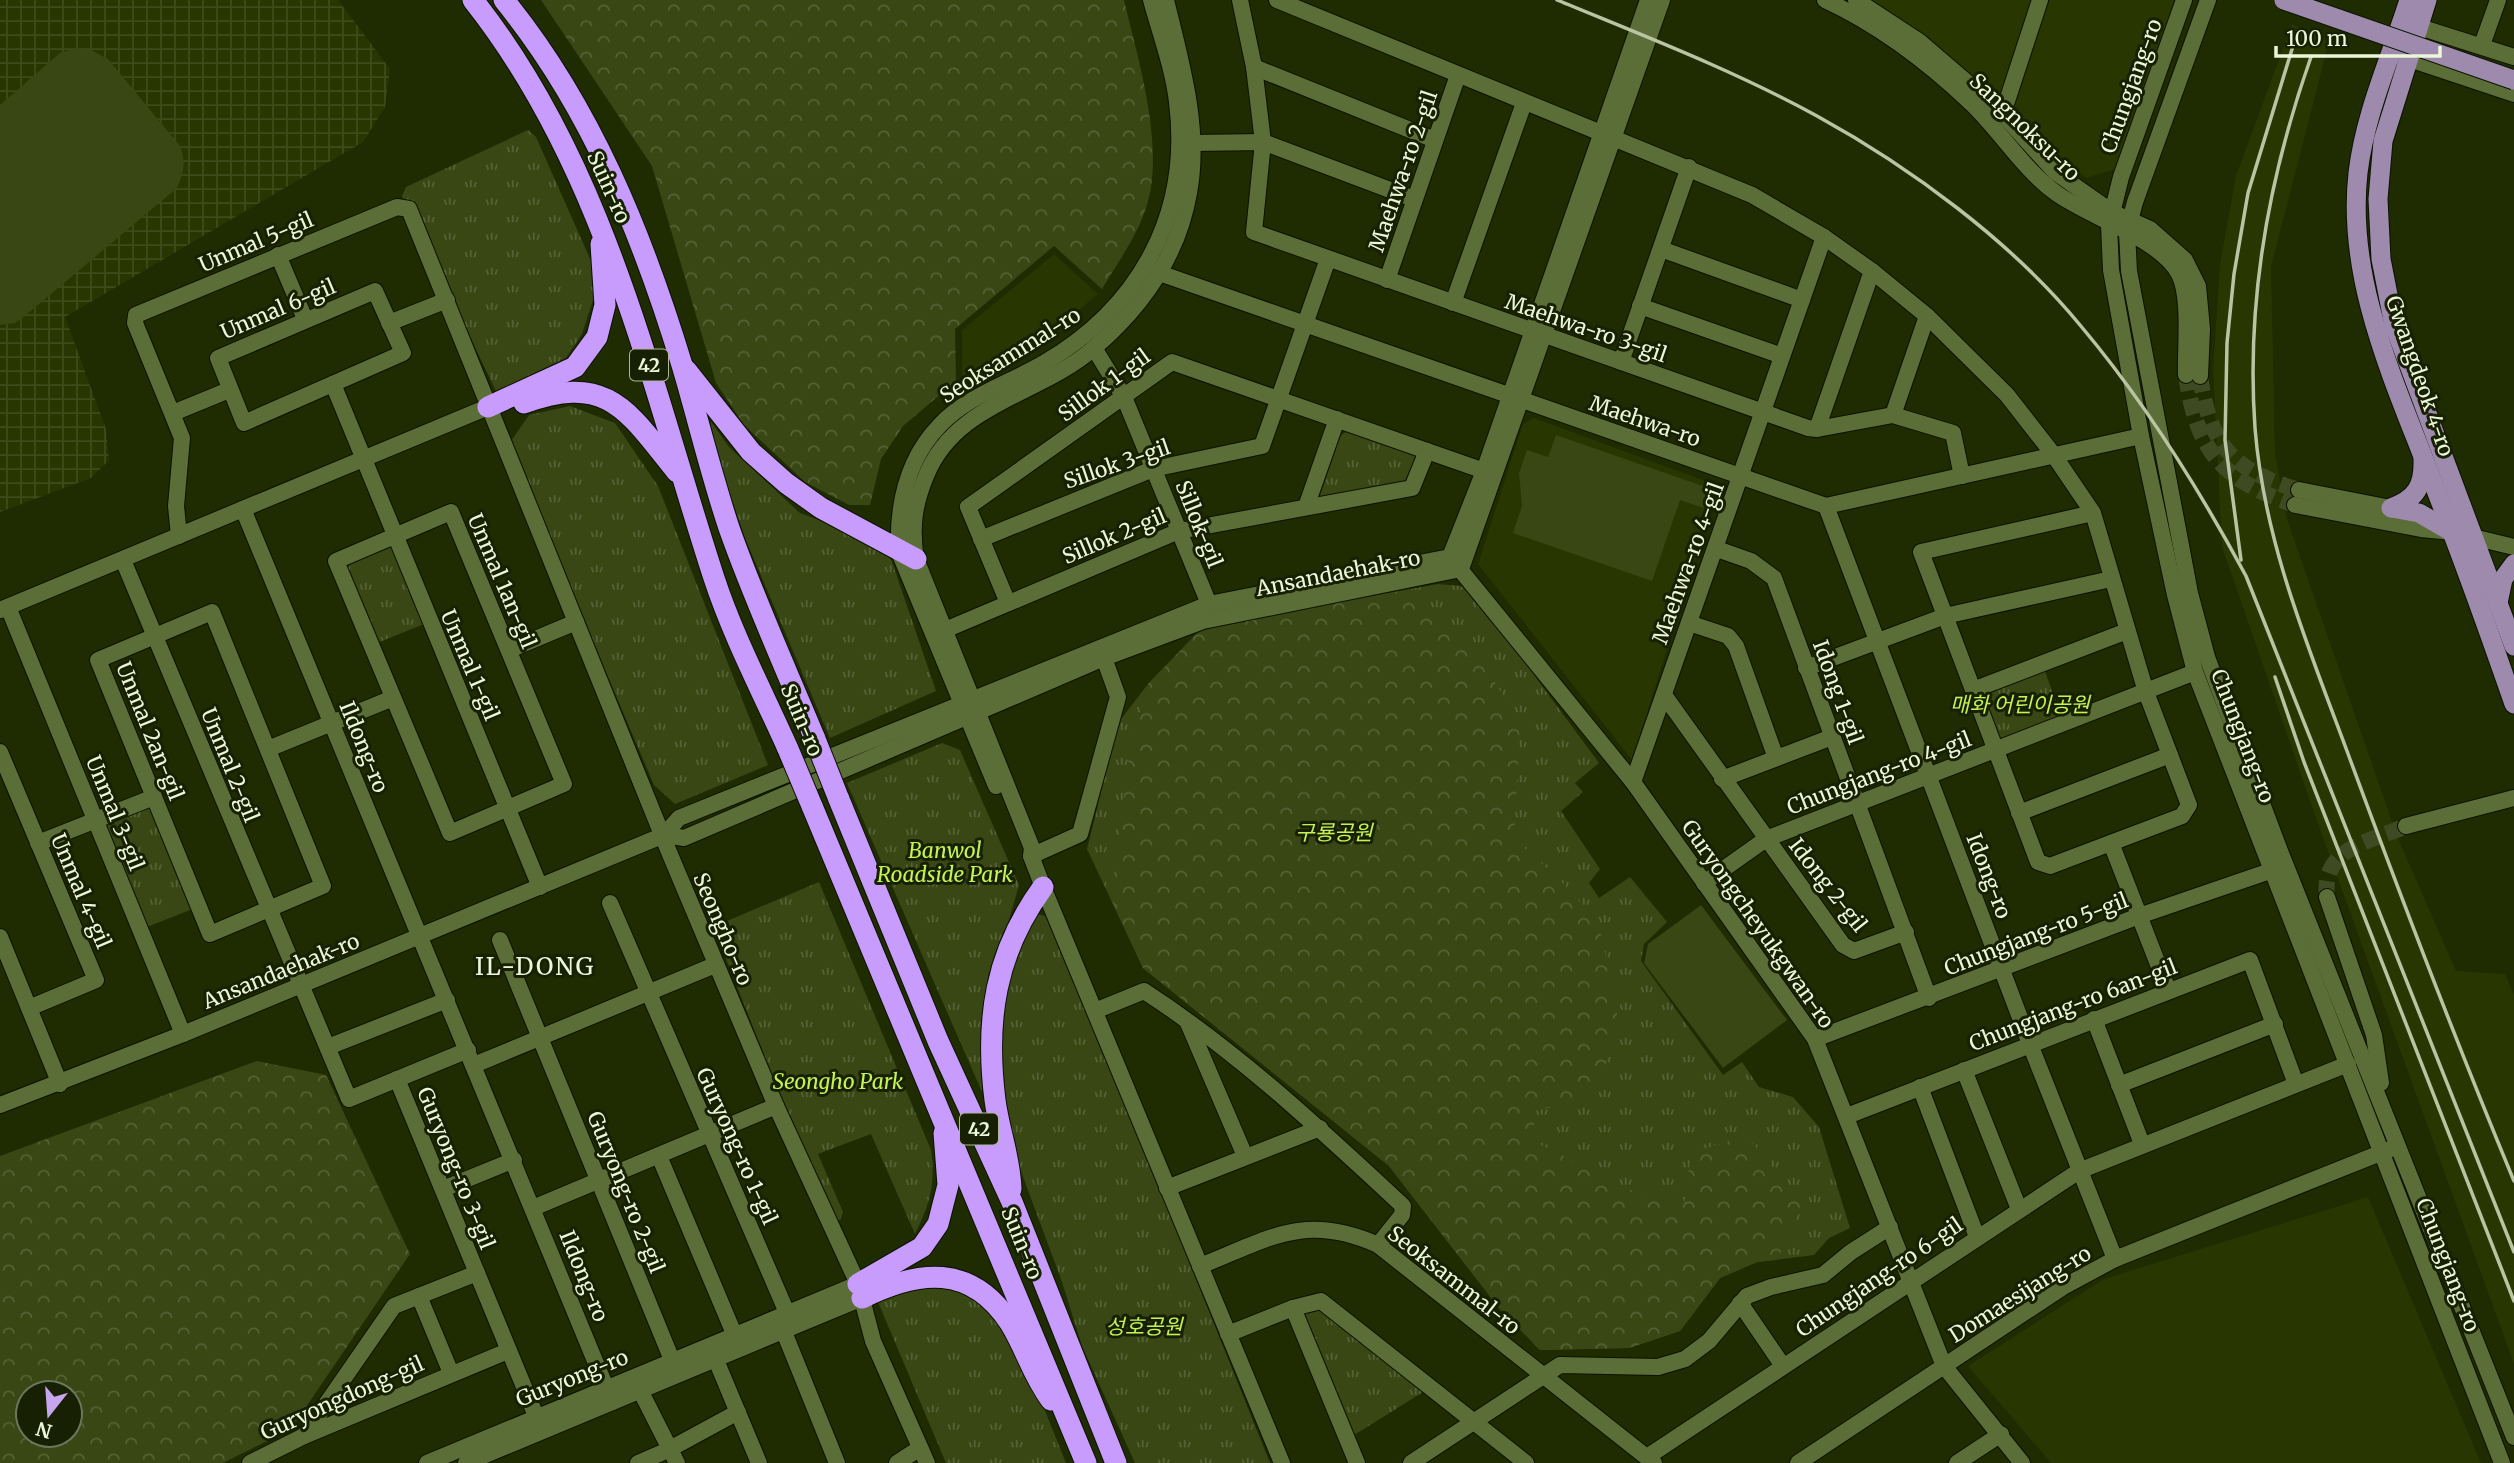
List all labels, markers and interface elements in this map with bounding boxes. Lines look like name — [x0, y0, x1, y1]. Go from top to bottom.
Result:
scale bar — [2276, 14, 2440, 58]
street label: Chungjang-ro — [2094, 15, 2168, 157]
text: 100 m — [2286, 25, 2348, 52]
street label: Sangnoksu-ro — [1964, 67, 2086, 187]
street label: Maehwa-ro 2-gil — [1363, 86, 1443, 255]
street label: Suin-ro — [581, 147, 637, 227]
street label: Unmal 5-gil — [195, 206, 318, 278]
street label: Unmal 6-gil — [216, 272, 340, 345]
street label: Maehwa-ro 3-gil — [1502, 288, 1671, 368]
street label: Gwangdeok 4-ro — [2380, 292, 2460, 460]
street label: Seoksammal-ro — [935, 301, 1085, 409]
street label: Sillok 1-gil — [1053, 342, 1156, 427]
road number: 42 — [630, 350, 668, 380]
street label: Maehwa-ro — [1586, 389, 1704, 453]
street label: Sillok 3-gil — [1060, 433, 1174, 495]
street label: Sillok-gil — [1169, 476, 1229, 572]
street label: Maehwa-ro 4-gil — [1646, 478, 1730, 648]
street label: Sillok 2-gil — [1058, 502, 1170, 570]
street label: Unmal 1an-gil — [462, 510, 543, 653]
street label: Ansandaehak-ro — [1253, 544, 1422, 602]
street label: Unmal 1-gil — [435, 606, 506, 725]
street label: Idong 1-gil — [1807, 636, 1869, 748]
street label: Unmal 2an-gil — [110, 658, 190, 804]
street label: Chungjang-ro — [2205, 665, 2281, 807]
street label: Suin-ro — [775, 680, 829, 760]
park label: 매화 어린이공원 — [1950, 691, 2092, 718]
street label: Ildong-ro — [334, 697, 394, 797]
street label: Unmal 2-gil — [195, 704, 265, 826]
street label: Chungjang-ro 4-gil — [1783, 725, 1975, 821]
street label: Unmal 3-gil — [80, 752, 150, 875]
street label: Guryongcheyukgwan-ro — [1676, 815, 1840, 1033]
park label: 구룡공원 — [1295, 819, 1374, 846]
street label: Unmal 4-gil — [45, 830, 117, 953]
street label: Idong-ro — [1960, 830, 2018, 922]
street label: Idong 2-gil — [1783, 833, 1873, 938]
park label: Banwol Roadside Park — [877, 837, 1013, 888]
street label: Seongho-ro — [687, 869, 759, 989]
street label: Chungjang-ro 5-gil — [1940, 886, 2132, 982]
street label: Ansandaehak-ro — [198, 927, 363, 1015]
district label: IL-DONG — [475, 951, 595, 982]
street label: Chungjang-ro 6an-gil — [1965, 953, 2181, 1057]
street label: Guryong-ro 1-gil — [690, 1063, 784, 1229]
park label: Seongho Park — [773, 1068, 904, 1095]
street label: Guryong-ro 3-gil — [411, 1083, 501, 1253]
street label: Guryong-ro 2-gil — [581, 1107, 671, 1277]
road number: 42 — [960, 1114, 998, 1144]
street label: Chungjang-ro — [2410, 1194, 2486, 1336]
street label: Suin-ro — [995, 1203, 1049, 1283]
street label: Chungjang-ro 6-gil — [1790, 1211, 1968, 1343]
street label: Seoksammal-ro — [1382, 1220, 1526, 1340]
street label: Ildong-ro — [554, 1226, 614, 1326]
street label: Domaesijang-ro — [1944, 1239, 2096, 1349]
park label: 성호공원 — [1105, 1313, 1184, 1340]
street label: Guryong-ro — [512, 1343, 632, 1413]
street label: Guryongdong-gil — [256, 1350, 428, 1446]
north arrow — [14, 1379, 84, 1449]
text: N — [33, 1417, 55, 1444]

